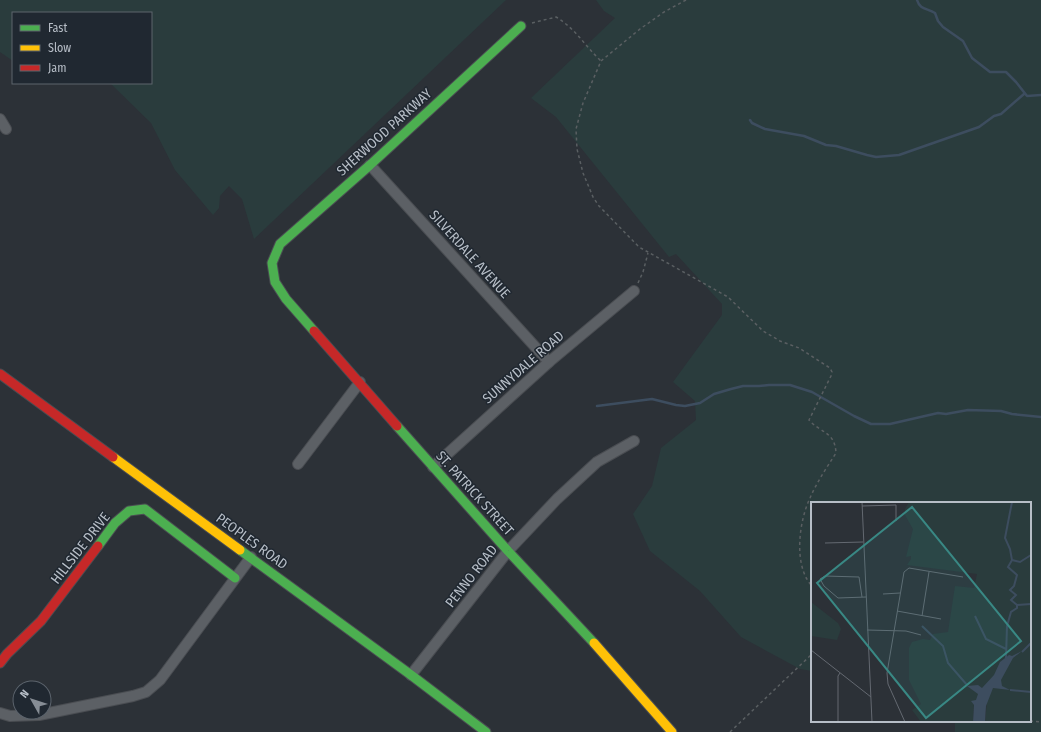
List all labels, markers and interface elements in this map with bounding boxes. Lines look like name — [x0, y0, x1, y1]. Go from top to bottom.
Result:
legend — [12, 12, 152, 84]
text: Fast — [48, 21, 67, 35]
text: Slow — [48, 41, 71, 55]
text: Jam — [48, 61, 66, 75]
street label: SHERWOOD PARKWAY — [333, 85, 435, 180]
street label: SILVERDALE AVENUE — [426, 207, 514, 302]
street label: SUNNYDALE ROAD — [479, 327, 567, 407]
street label: ST. PATRICK STREET — [432, 448, 517, 539]
inset map — [811, 502, 1031, 722]
street label: HILLSIDE DRIVE — [47, 509, 114, 587]
street label: PEOPLES ROAD — [213, 510, 291, 573]
street label: PENNO ROAD — [442, 542, 501, 611]
north arrow — [12, 680, 52, 720]
text: N — [17, 687, 32, 701]

